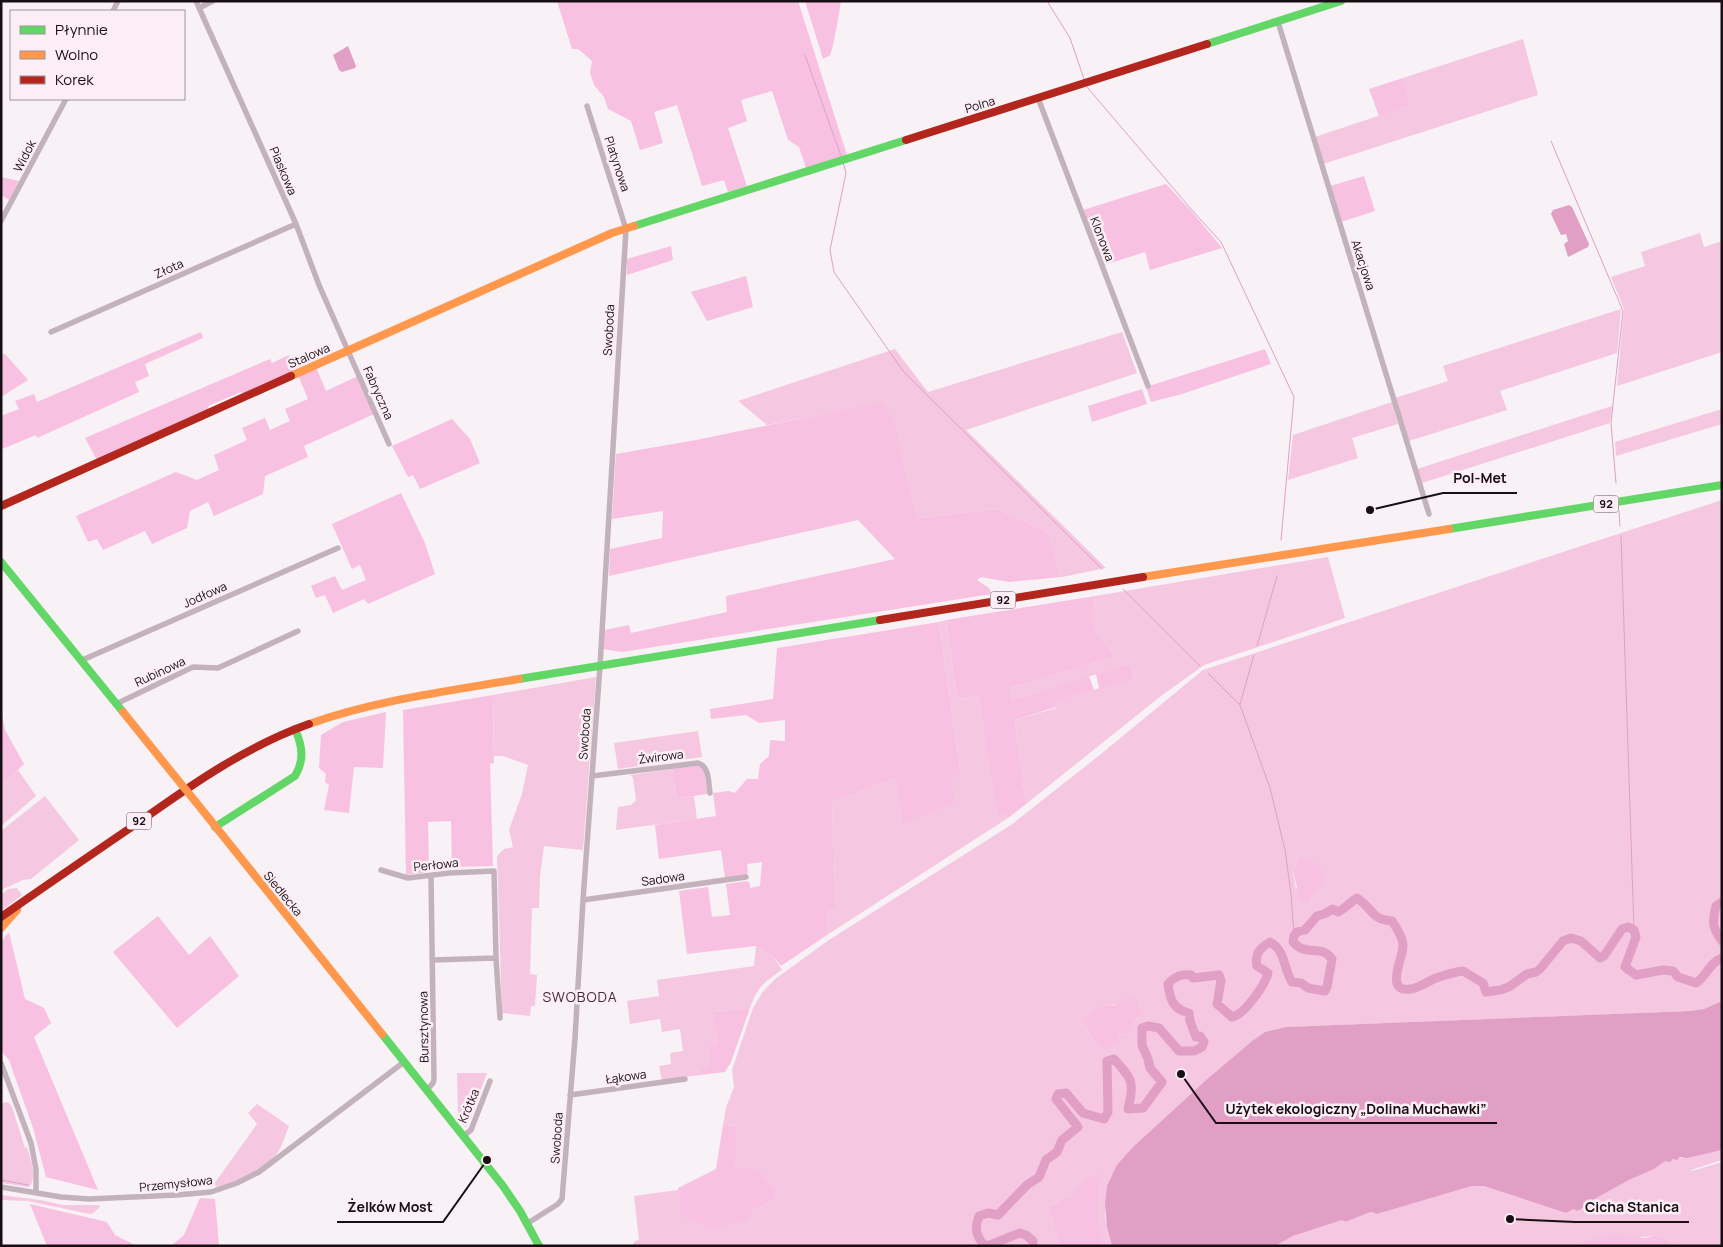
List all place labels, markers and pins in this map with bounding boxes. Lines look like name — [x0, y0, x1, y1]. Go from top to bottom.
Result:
callout: Pol-Met — [1443, 464, 1517, 493]
callout: Użytek ekologiczny „Dolina Muchawki” — [1216, 1094, 1497, 1123]
callout: Żelków Most — [337, 1193, 443, 1222]
callout: Cicha Stanica — [1575, 1193, 1689, 1222]

